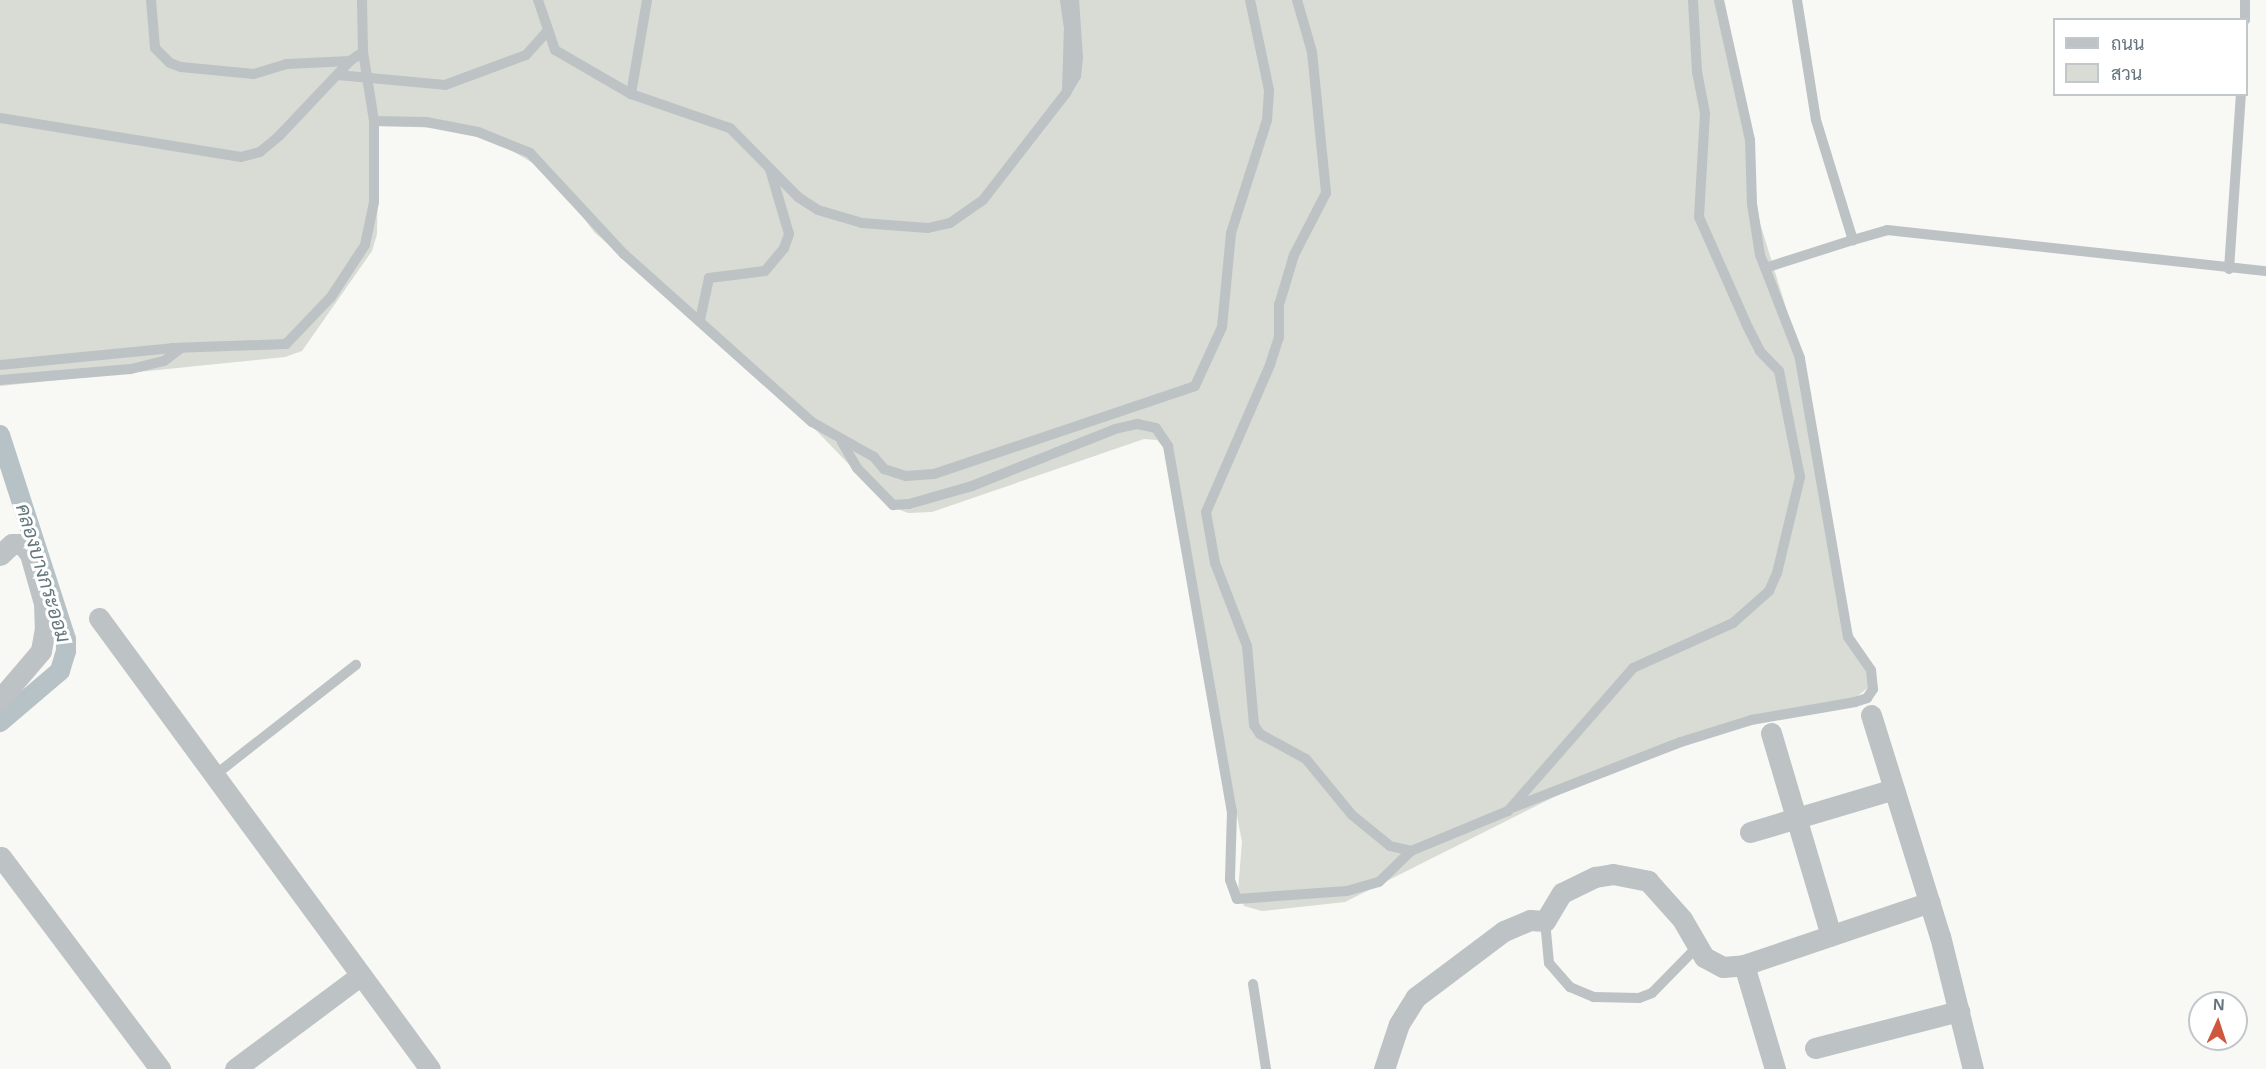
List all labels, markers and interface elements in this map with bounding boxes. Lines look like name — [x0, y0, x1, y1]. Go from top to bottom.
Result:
legend — [2053, 18, 2248, 96]
text: ถนน — [2111, 34, 2144, 54]
text: สวน — [2111, 64, 2142, 84]
water label: คลองบางกระออม — [11, 501, 75, 645]
north arrow — [2188, 991, 2248, 1051]
text: N — [2213, 996, 2225, 1013]

